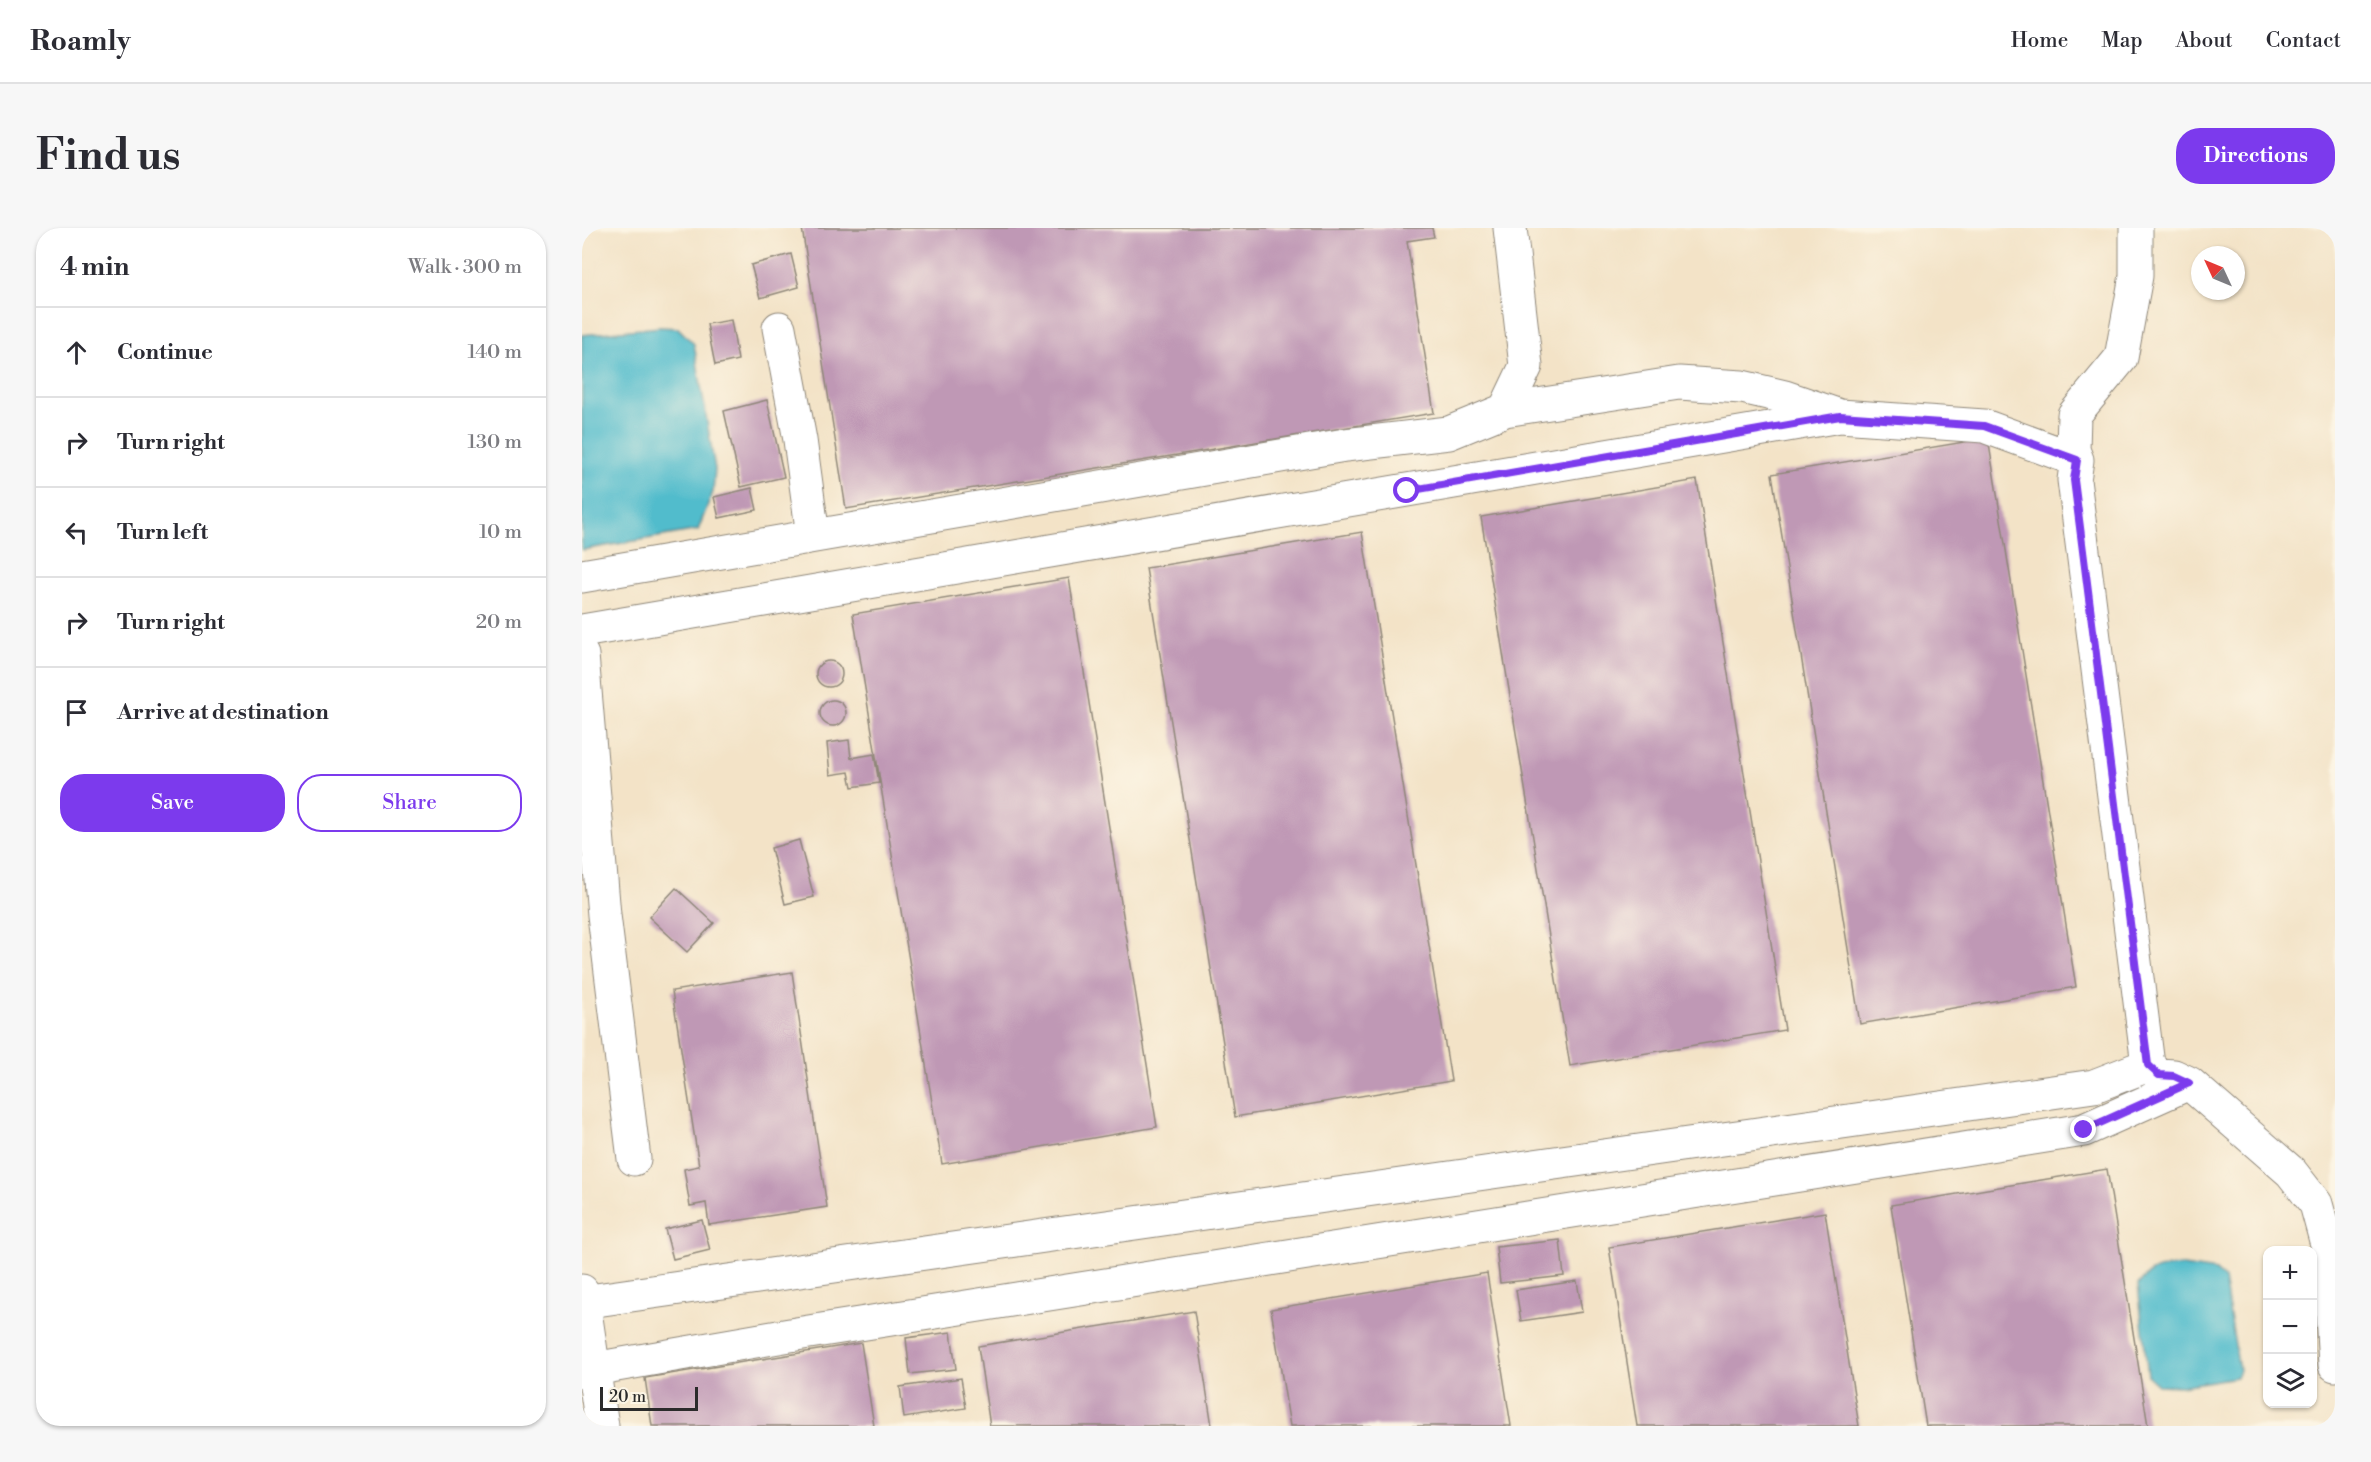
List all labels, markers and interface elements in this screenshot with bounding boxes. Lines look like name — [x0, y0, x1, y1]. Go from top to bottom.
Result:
text: Roamly — [30, 24, 131, 59]
text: Home — [2011, 28, 2068, 54]
text: Map — [2101, 28, 2143, 54]
text: About — [2176, 28, 2233, 54]
text: Contact — [2266, 28, 2341, 54]
button: Directions — [2176, 128, 2335, 184]
text: Find us — [36, 130, 180, 183]
north arrow — [2191, 246, 2245, 300]
text: 4 min — [60, 251, 130, 283]
text: Walk · 300 m — [408, 255, 522, 280]
icon: ahead — [60, 336, 93, 369]
text: Continue — [117, 339, 213, 366]
text: 140 m — [467, 340, 522, 365]
icon: right — [60, 426, 93, 459]
text: Turn right — [117, 429, 225, 456]
text: 130 m — [467, 430, 522, 455]
route start — [1393, 477, 1419, 503]
icon: left — [60, 516, 93, 549]
text: Turn left — [117, 519, 208, 546]
text: 10 m — [479, 520, 522, 545]
icon: right — [60, 606, 93, 639]
text: Turn right — [117, 609, 225, 636]
text: 20 m — [476, 610, 522, 635]
icon: arrive — [60, 696, 93, 729]
text: Arrive at destination — [117, 699, 329, 726]
button: Save — [60, 774, 285, 832]
button: Share — [297, 774, 522, 832]
route end — [2070, 1116, 2096, 1142]
map controls — [2263, 1246, 2317, 1408]
button: + — [2263, 1246, 2317, 1300]
button: − — [2263, 1300, 2317, 1354]
button: layers — [2263, 1354, 2317, 1408]
scale bar — [600, 1384, 698, 1412]
text: 20 m — [609, 1387, 646, 1407]

